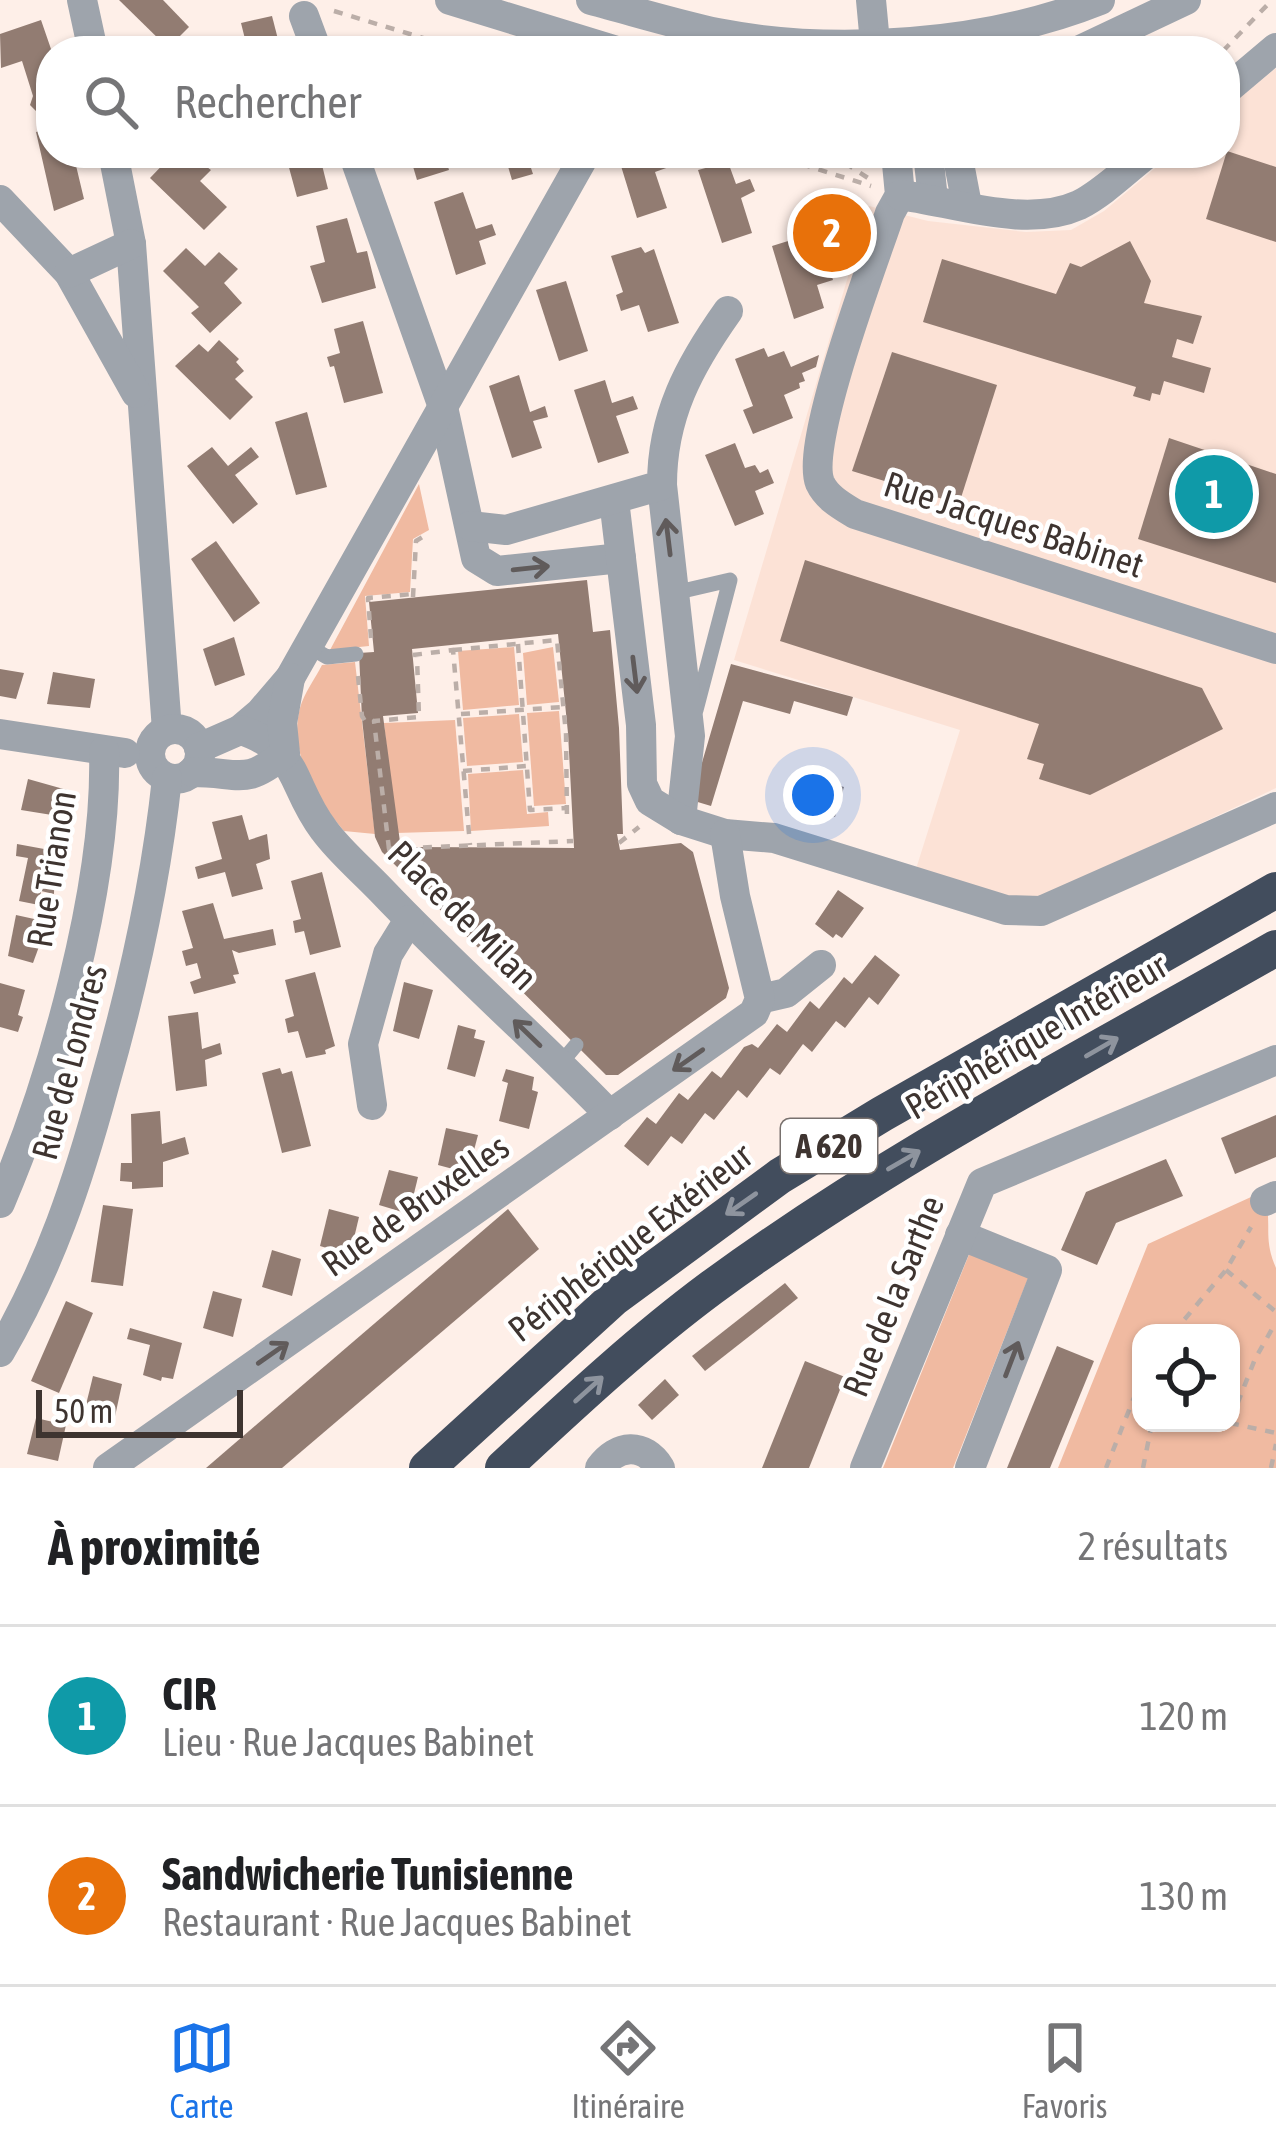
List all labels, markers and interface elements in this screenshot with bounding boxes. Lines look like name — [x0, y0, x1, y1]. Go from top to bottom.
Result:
search box — [36, 36, 1240, 168]
icon: search — [78, 69, 144, 135]
text: Rechercher — [174, 76, 361, 128]
pin: 2 — [793, 188, 871, 278]
pin: 1 — [1175, 449, 1253, 539]
street label: Rue Jacques Babinet — [879, 462, 1149, 586]
one-way arrow — [656, 518, 678, 557]
one-way arrow — [510, 556, 549, 578]
one-way arrow — [624, 654, 646, 693]
your location — [783, 765, 843, 825]
street label: Rue Trianon — [18, 788, 84, 950]
street label: Place de Milan — [380, 832, 546, 998]
street label: Périphérique Intérieur — [898, 944, 1175, 1128]
street label: Rue de Londres — [23, 960, 115, 1164]
one-way arrow — [513, 1020, 542, 1048]
one-way arrow — [1083, 1035, 1118, 1058]
one-way arrow — [672, 1047, 706, 1072]
road number: A 620 — [781, 1119, 877, 1173]
street label: Rue de Bruxelles — [314, 1125, 516, 1285]
street label: Périphérique Extérieur — [500, 1133, 761, 1350]
one-way arrow — [885, 1147, 920, 1171]
street label: Rue de la Sarthe — [834, 1190, 952, 1402]
one-way arrow — [724, 1191, 758, 1216]
map controls — [1132, 1324, 1240, 1432]
button: locate — [1132, 1324, 1240, 1432]
one-way arrow — [255, 1340, 288, 1365]
one-way arrow — [1003, 1341, 1025, 1378]
one-way arrow — [573, 1376, 603, 1403]
scale bar — [36, 1384, 243, 1437]
text: 50 m — [54, 1392, 113, 1430]
text: À proximité — [48, 1517, 261, 1576]
text: 2 résultats — [1078, 1524, 1228, 1568]
text: CIR — [162, 1668, 216, 1720]
text: 1 — [78, 1694, 96, 1738]
text: 120 m — [1140, 1694, 1228, 1738]
text: Lieu · Rue Jacques Babinet — [162, 1720, 534, 1764]
text: Sandwicherie Tunisienne — [162, 1848, 573, 1900]
text: 2 — [78, 1874, 96, 1918]
text: 130 m — [1140, 1874, 1228, 1918]
text: Restaurant · Rue Jacques Babinet — [162, 1900, 632, 1944]
tab: Carte — [169, 2015, 235, 2125]
tab: Itinéraire — [572, 2015, 685, 2125]
tab: Favoris — [1022, 2015, 1107, 2125]

